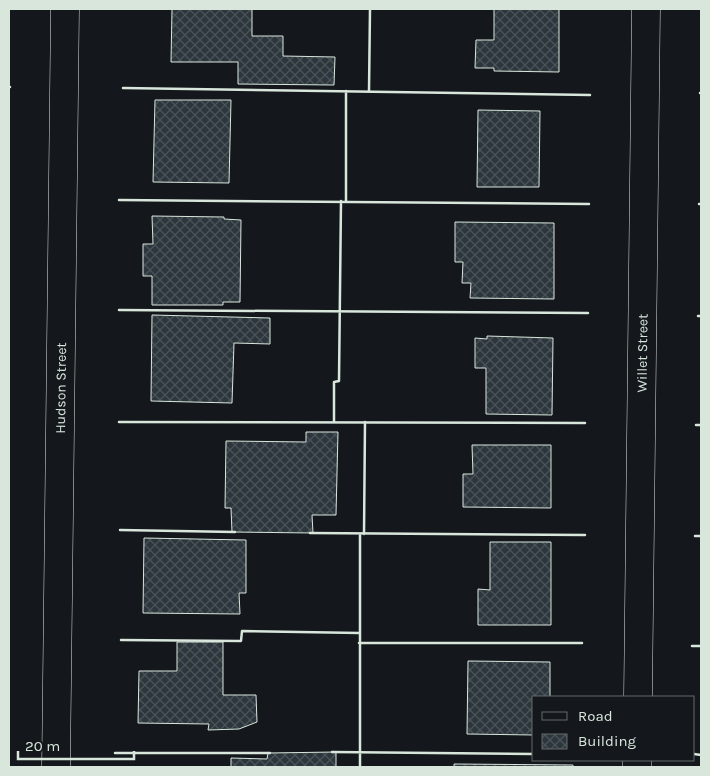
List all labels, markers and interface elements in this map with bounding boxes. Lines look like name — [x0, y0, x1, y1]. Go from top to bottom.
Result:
street label: Willet Street — [634, 314, 651, 393]
street label: Hudson Street — [52, 342, 70, 434]
legend — [532, 696, 695, 761]
text: Road — [578, 707, 613, 725]
scale bar — [18, 728, 134, 760]
text: Building — [578, 732, 636, 750]
text: 20 m — [25, 737, 60, 755]

